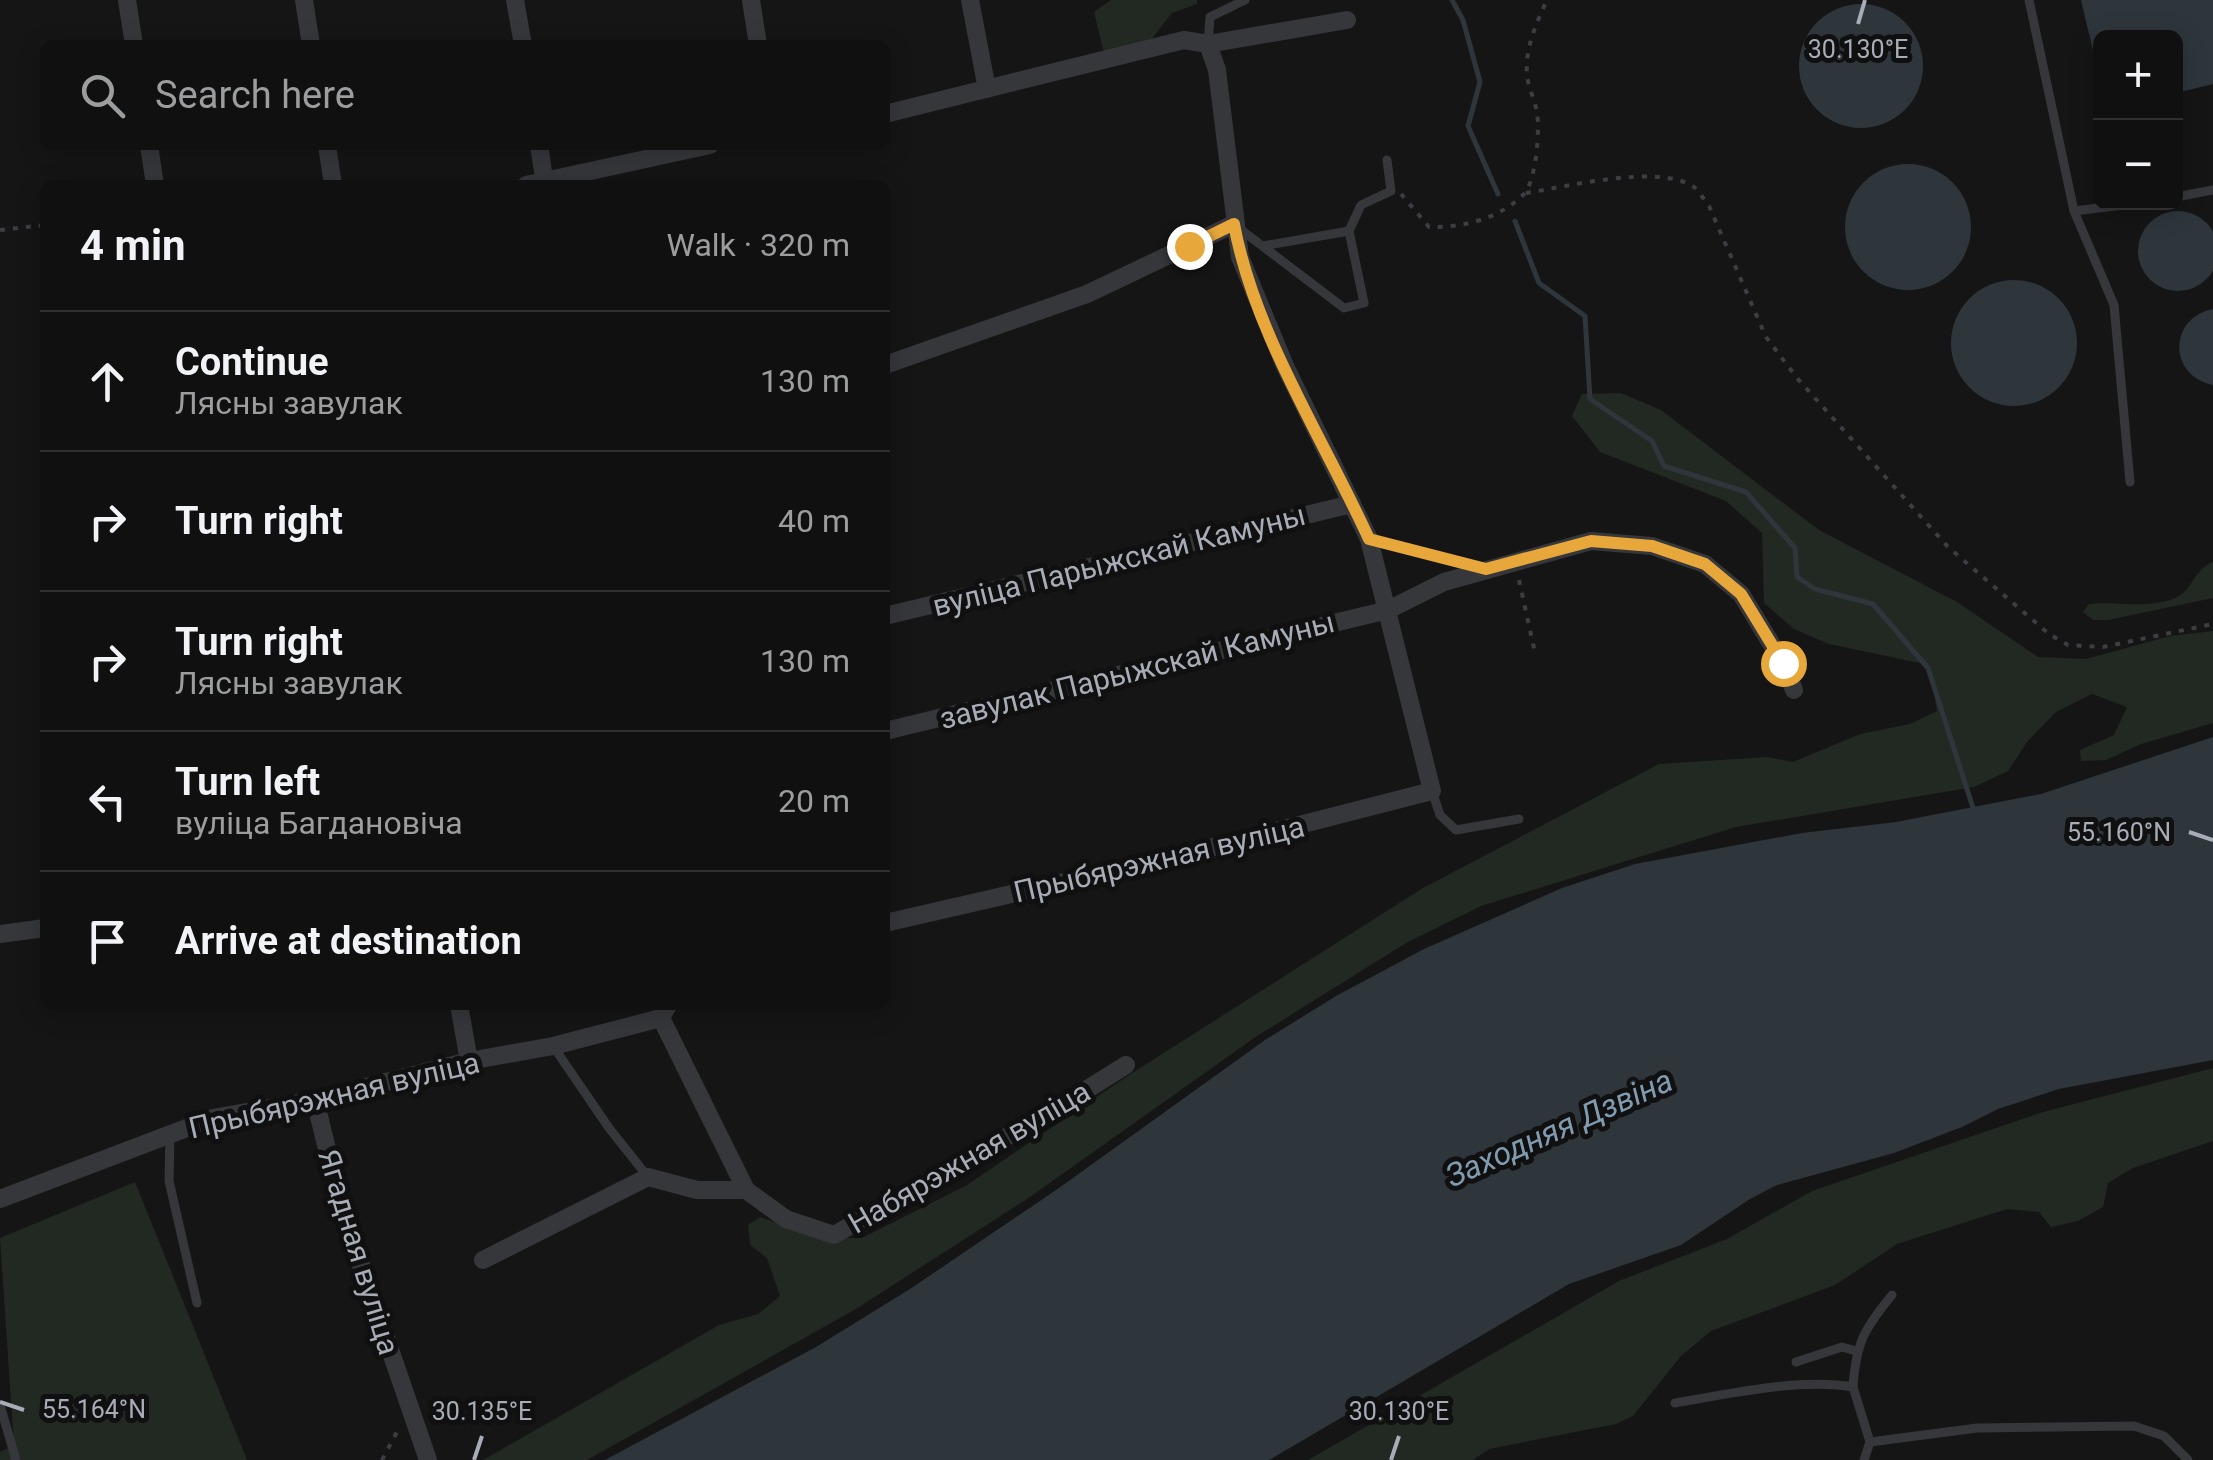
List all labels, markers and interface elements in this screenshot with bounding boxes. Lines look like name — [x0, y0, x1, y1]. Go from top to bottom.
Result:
map controls — [2093, 30, 2183, 210]
button: + — [2093, 30, 2183, 120]
text: 30.130°E — [1808, 35, 1908, 64]
search box — [40, 40, 890, 150]
icon: search — [75, 68, 130, 123]
text: Search here — [155, 73, 355, 117]
button: − — [2093, 120, 2183, 210]
text: 4 min — [80, 221, 186, 270]
route end — [1167, 224, 1213, 270]
text: Walk · 320 m — [667, 226, 850, 264]
text: Continue — [175, 340, 329, 384]
icon: ahead — [80, 354, 135, 409]
text: 130 m — [760, 362, 850, 400]
text: Лясны завулак — [175, 384, 403, 422]
icon: right — [80, 494, 135, 549]
street label: вуліца Парыжскай Камуны — [929, 497, 1309, 623]
text: Turn right — [175, 499, 343, 543]
text: 40 m — [778, 502, 850, 540]
street label: завулак Парыжскай Камуны — [936, 604, 1338, 736]
text: Turn right — [175, 620, 343, 664]
icon: right — [80, 634, 135, 689]
route start — [1761, 641, 1807, 687]
text: 130 m — [760, 642, 850, 680]
text: Лясны завулак — [175, 664, 403, 702]
text: Turn left — [175, 760, 320, 804]
icon: left — [80, 774, 135, 829]
text: 20 m — [778, 782, 850, 820]
text: вуліца Багдановіча — [175, 804, 463, 842]
street label: Прыбярэжная вуліца — [1010, 809, 1308, 909]
text: 55.160°N — [2067, 818, 2171, 847]
icon: arrive — [80, 914, 135, 969]
text: Arrive at destination — [175, 919, 522, 963]
street label: Прыбярэжная вуліца — [185, 1045, 483, 1145]
water label: Заходняя Дзвіна — [1439, 1061, 1679, 1195]
street label: Набярэжная вуліца — [842, 1073, 1096, 1241]
street label: Ягадная вуліца — [311, 1145, 407, 1359]
text: 55.164°N — [42, 1395, 146, 1424]
text: 30.135°E — [432, 1397, 532, 1426]
text: 30.130°E — [1349, 1397, 1449, 1426]

